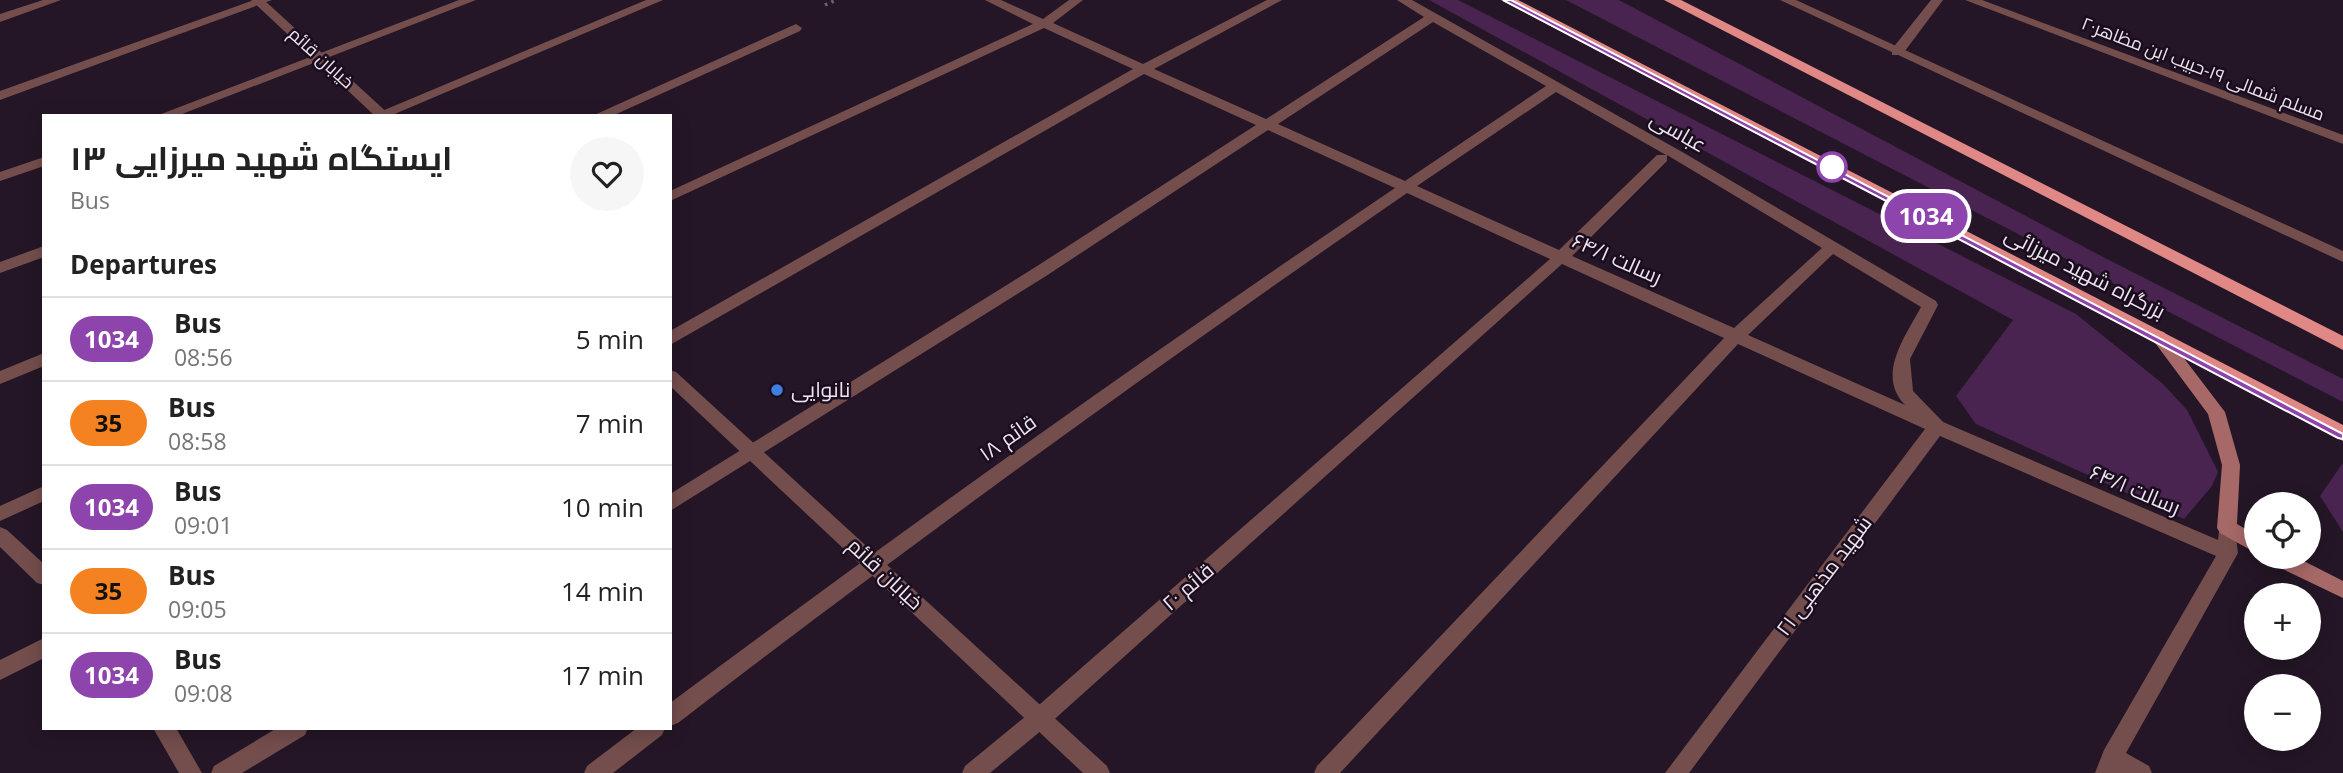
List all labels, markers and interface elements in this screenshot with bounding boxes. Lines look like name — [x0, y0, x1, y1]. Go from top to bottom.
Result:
street label: مسلم شمالی ۱۹-حبیب ابن مظاهر۲۰ — [2078, 11, 2328, 127]
street label: خیابان قائم — [283, 21, 360, 94]
street label: عباسی — [1645, 104, 1712, 158]
text: ایستگاه شهید میرزایی ۱۳ — [70, 135, 452, 180]
button: heart — [570, 137, 644, 211]
unlabelled marker — [1817, 152, 1847, 182]
text: Bus — [70, 184, 110, 216]
line badge: 1034 — [1877, 193, 1975, 239]
text: 1034 — [1899, 199, 1953, 232]
street label: بزرگراه شهید میرزائی — [2000, 220, 2171, 325]
street label: رسالت ۶۴/۱ — [1568, 226, 1667, 290]
text: Departures — [70, 246, 217, 282]
text: Bus — [174, 305, 221, 341]
text: 5 min — [576, 321, 644, 357]
text: 1034 — [84, 322, 139, 355]
text: 08:56 — [174, 341, 233, 373]
place label: نانوایی — [791, 375, 850, 403]
marker: نانوایی — [769, 382, 785, 398]
text: Bus — [168, 389, 215, 425]
text: 7 min — [576, 405, 644, 441]
text: 35 — [95, 406, 122, 439]
street label: قائم ۱۸ — [973, 408, 1042, 468]
text: 08:58 — [168, 425, 227, 457]
street label: رسالت ۶۴/۱ — [2086, 458, 2185, 521]
text: Bus — [174, 473, 221, 509]
text: 10 min — [561, 489, 644, 525]
text: 1034 — [84, 490, 139, 523]
map controls — [2244, 492, 2321, 751]
button: locate — [2244, 492, 2321, 569]
text: 09:01 — [174, 509, 233, 541]
street label: شهید مذهبی ۲۱ — [1769, 510, 1877, 641]
street label: خیابان قائم — [841, 531, 929, 616]
street label: قائم ۲۰ — [1155, 556, 1220, 617]
text: Bus — [168, 557, 215, 593]
text: 14 min — [561, 573, 644, 609]
text: 35 — [95, 574, 122, 607]
button: + — [2244, 583, 2321, 660]
text: 09:05 — [168, 593, 227, 625]
text: Bus — [174, 641, 221, 677]
text: 17 min — [561, 657, 644, 693]
text: 1034 — [84, 658, 139, 691]
button: − — [2244, 674, 2321, 751]
text: 09:08 — [174, 677, 233, 709]

